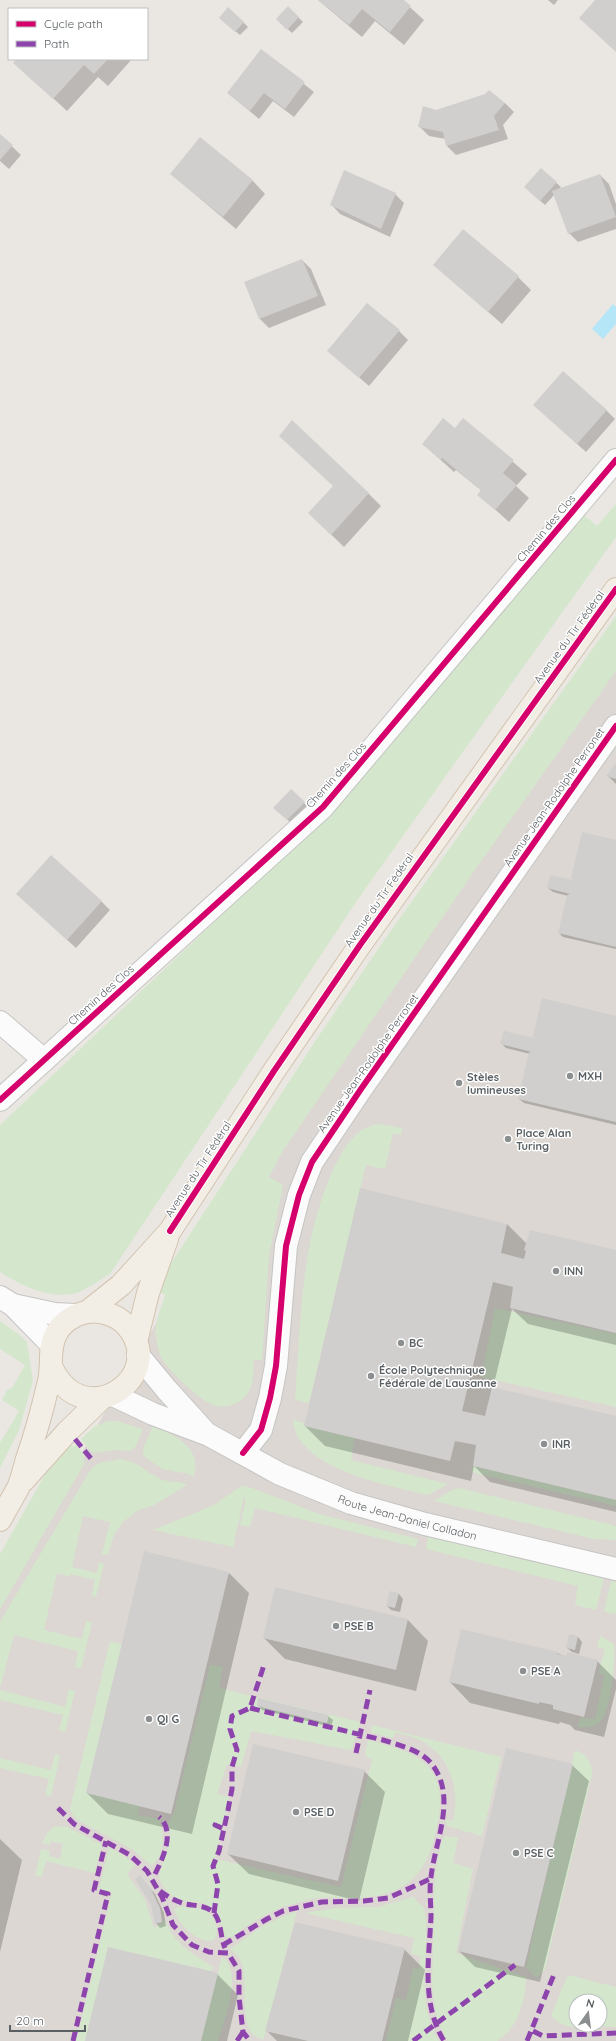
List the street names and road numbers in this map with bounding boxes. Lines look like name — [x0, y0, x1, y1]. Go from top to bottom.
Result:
street label: Chemin des Clos — [514, 491, 578, 565]
street label: Avenue du Tir Fédéral — [531, 588, 607, 686]
street label: Avenue Jean-Rodolphe Perronet — [501, 725, 608, 869]
street label: Chemin des Clos — [303, 739, 369, 811]
street label: Avenue du Tir Fédéral — [341, 850, 417, 950]
street label: Chemin des Clos — [65, 962, 137, 1028]
street label: Avenue Jean-Rodolphe Perronet — [315, 991, 422, 1135]
street label: Avenue du Tir Fédéral — [162, 1118, 234, 1220]
street label: Route Jean-Daniel Colladon — [336, 1491, 478, 1543]

